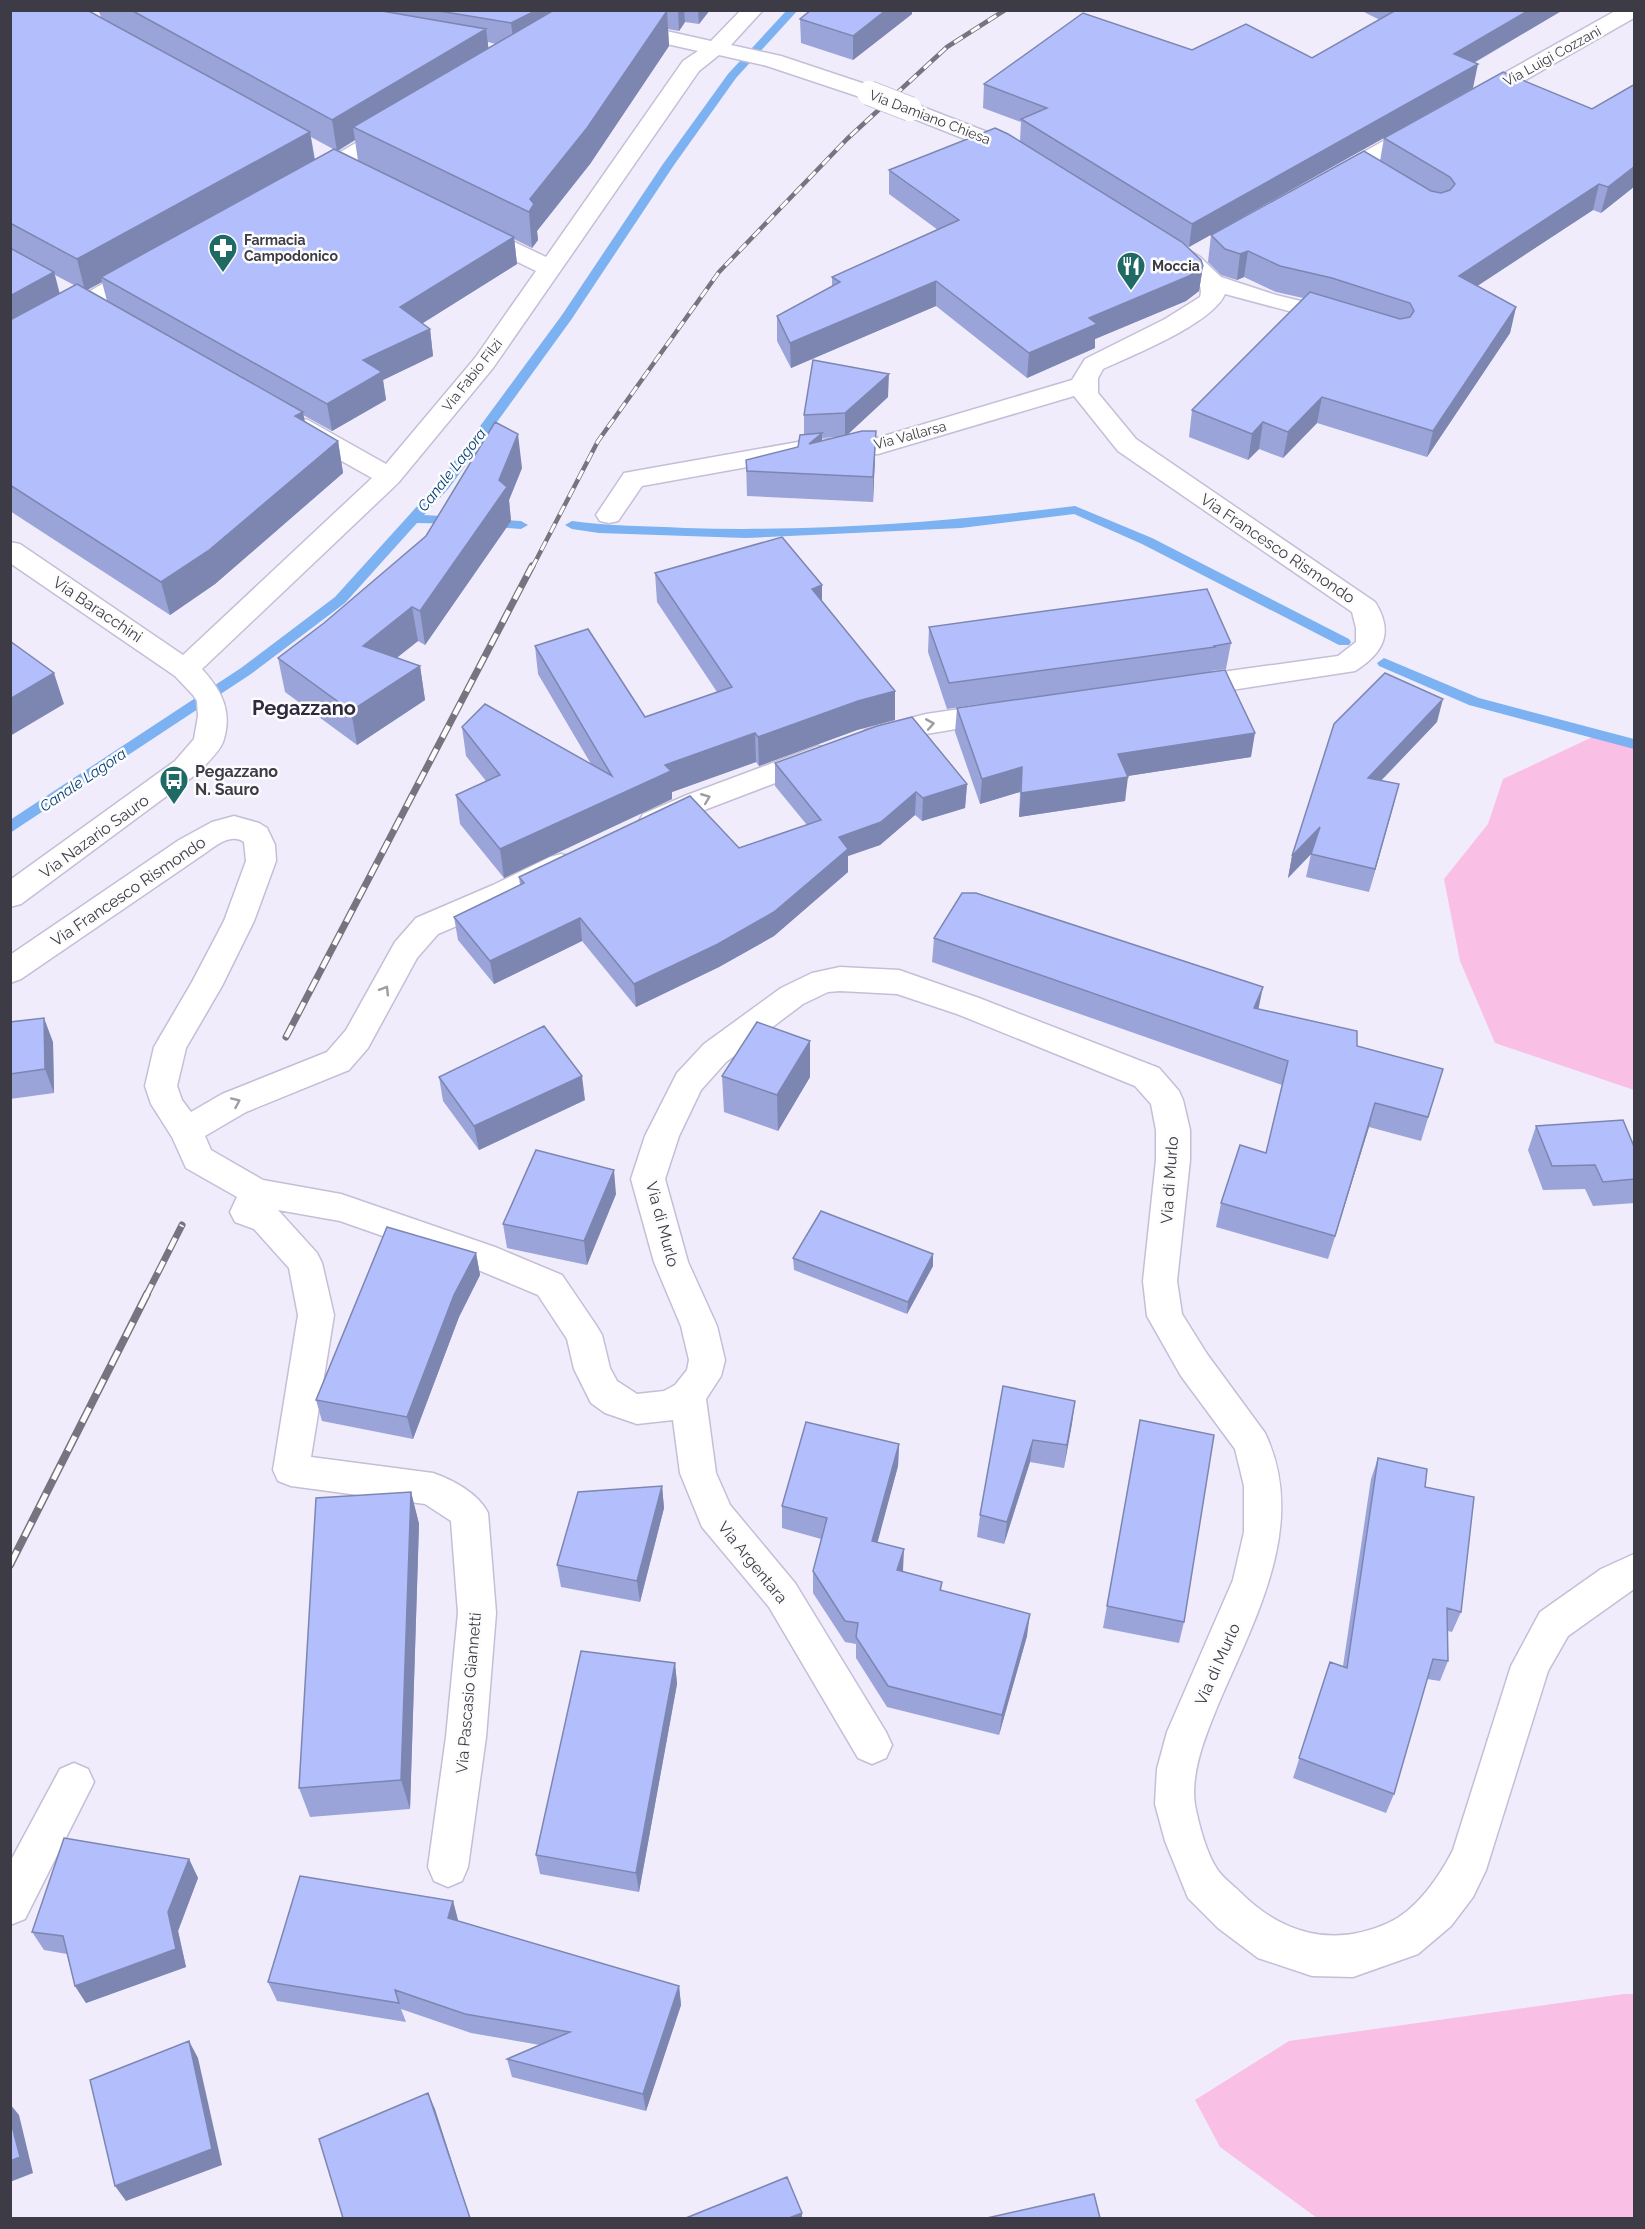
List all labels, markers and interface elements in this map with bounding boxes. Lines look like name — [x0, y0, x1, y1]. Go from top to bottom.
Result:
street label: Via Luigi Cozzani — [1500, 23, 1604, 89]
street label: Via Damiano Chiesa — [867, 87, 993, 147]
pharmacy icon: Farmacia Campodonico — [207, 232, 239, 274]
place label: Farmacia Campodonico — [244, 232, 338, 264]
restaurant icon: Moccia — [1115, 250, 1147, 292]
place label: Moccia — [1152, 258, 1200, 274]
street label: Via Fabio Filzi — [439, 336, 505, 414]
street label: Via Vallarsa — [872, 418, 948, 452]
water label: Canale Lagora — [414, 425, 490, 515]
street label: Via Francesco Rismondo — [1197, 490, 1359, 607]
street label: Via Baracchini — [49, 572, 146, 646]
district label: Pegazzano — [252, 696, 356, 720]
one-way arrow — [925, 718, 935, 731]
water label: Canale Lagora — [36, 745, 130, 815]
place label: Pegazzano N. Sauro — [195, 762, 278, 799]
bus stop icon: Pegazzano N. Sauro — [158, 764, 190, 806]
street label: Via Nazario Sauro — [36, 790, 153, 882]
one-way arrow — [700, 793, 711, 805]
street label: Via Francesco Rismondo — [47, 833, 209, 950]
one-way arrow — [377, 986, 389, 996]
one-way arrow — [230, 1098, 241, 1110]
street label: Via di Murlo — [1157, 1136, 1182, 1224]
street label: Via di Murlo — [642, 1179, 683, 1269]
street label: Via Argentara — [714, 1518, 791, 1607]
street label: Via Pascasio Giannetti — [452, 1612, 485, 1774]
street label: Via di Murlo — [1191, 1620, 1244, 1708]

